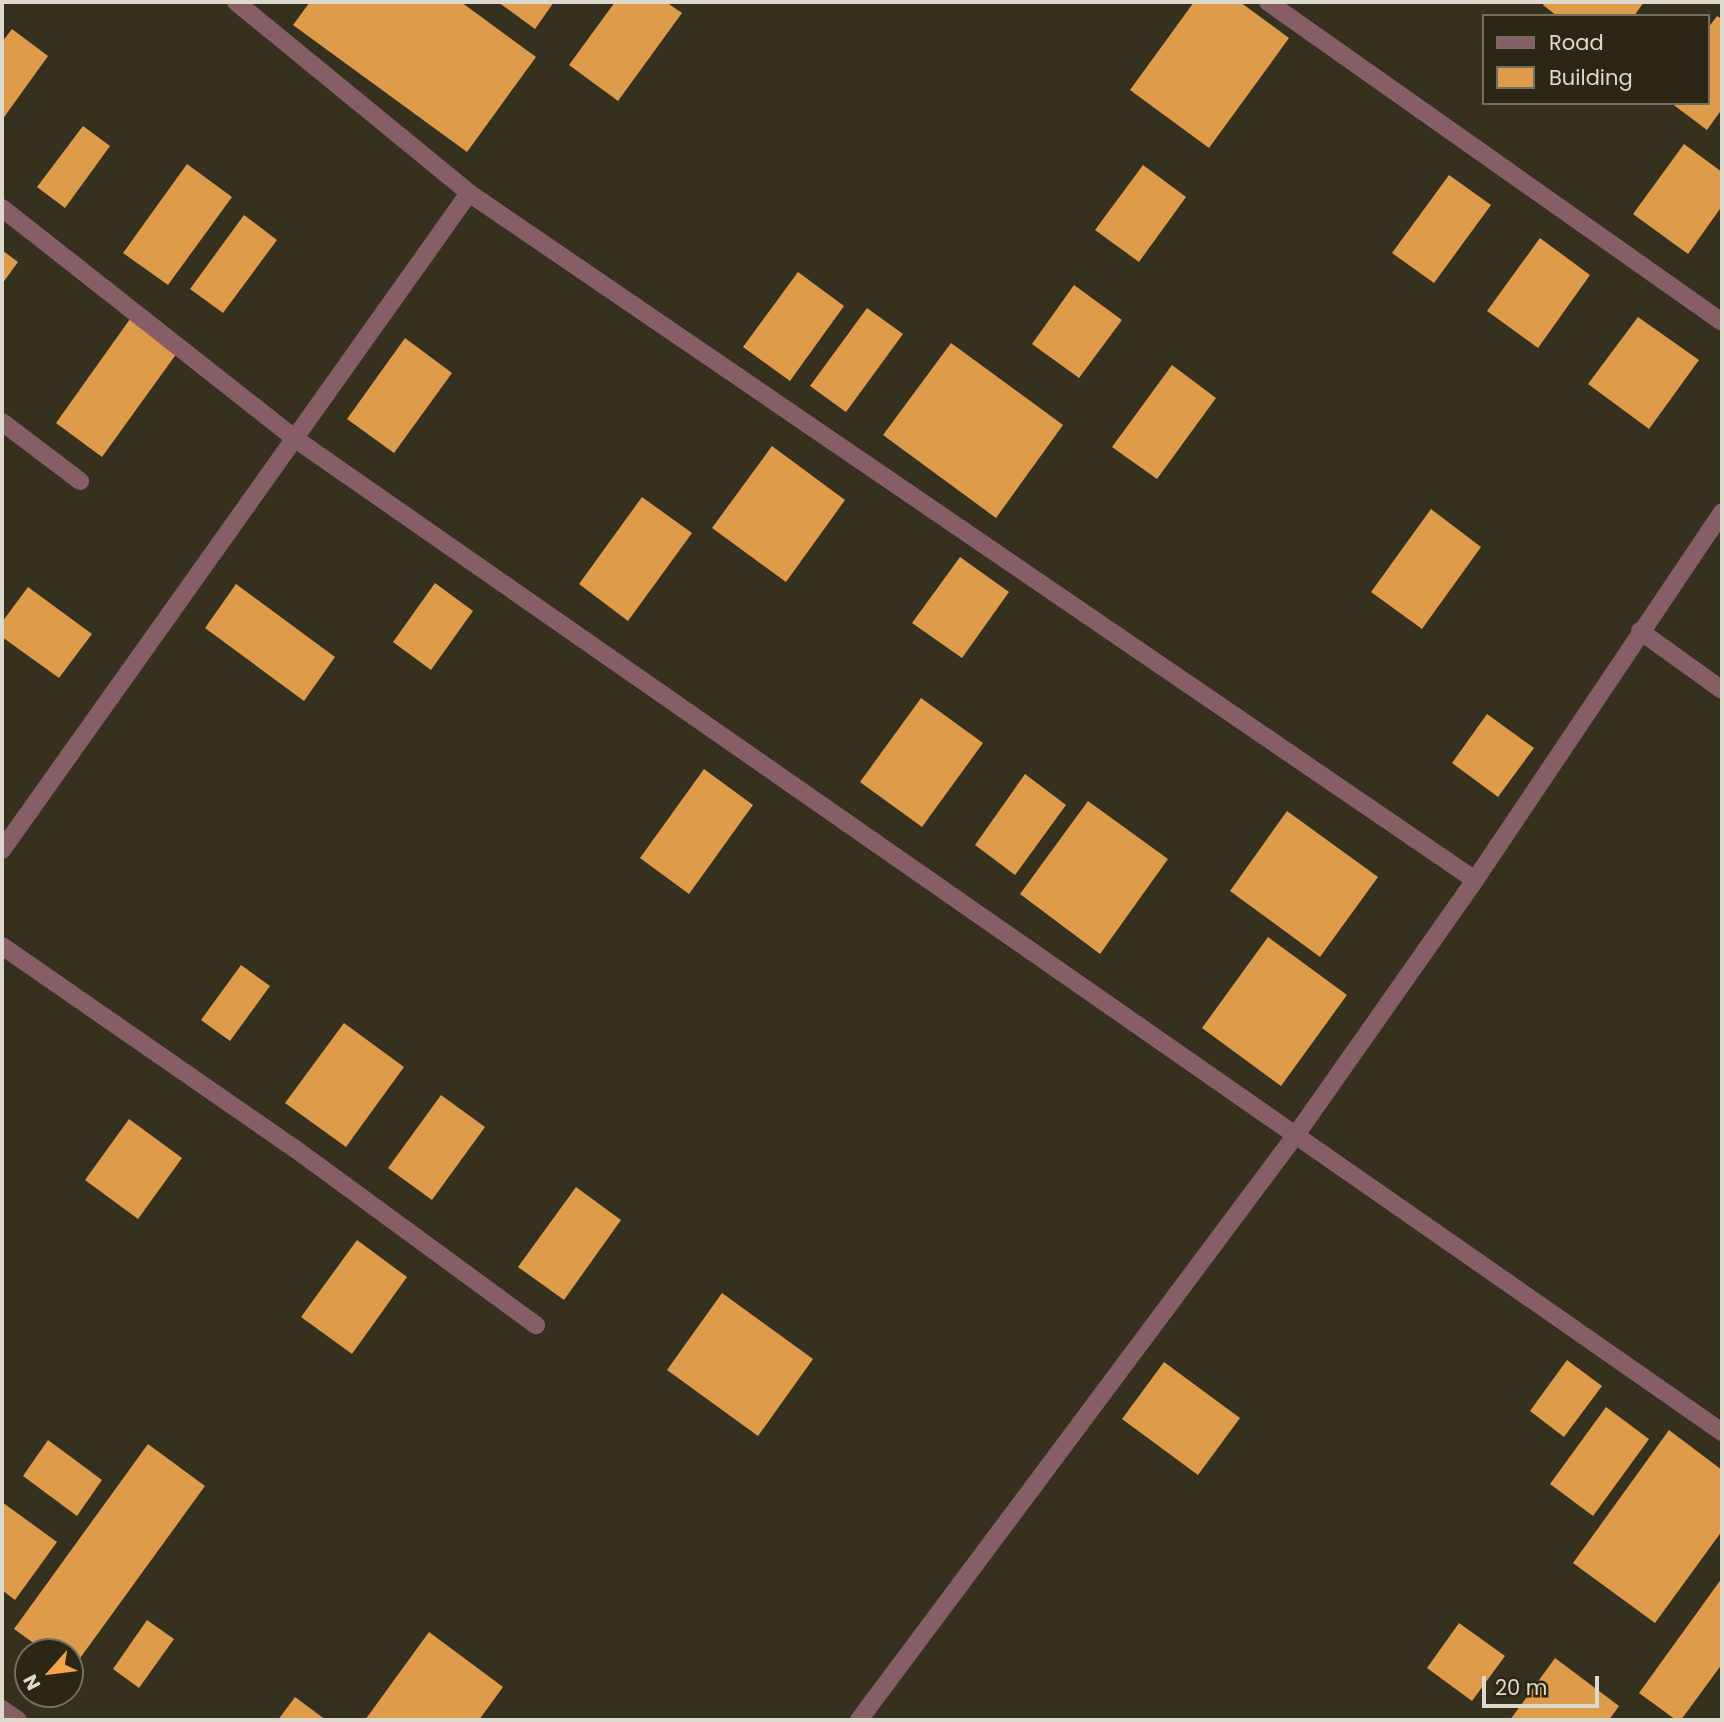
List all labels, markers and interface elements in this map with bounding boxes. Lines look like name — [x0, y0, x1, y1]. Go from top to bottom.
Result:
legend — [1482, 14, 1710, 105]
text: Road — [1549, 28, 1604, 57]
text: Building — [1549, 63, 1633, 92]
north arrow — [14, 1638, 84, 1708]
scale bar — [1486, 1662, 1603, 1706]
text: N — [17, 1670, 47, 1695]
text: 20 m — [1495, 1673, 1548, 1702]

